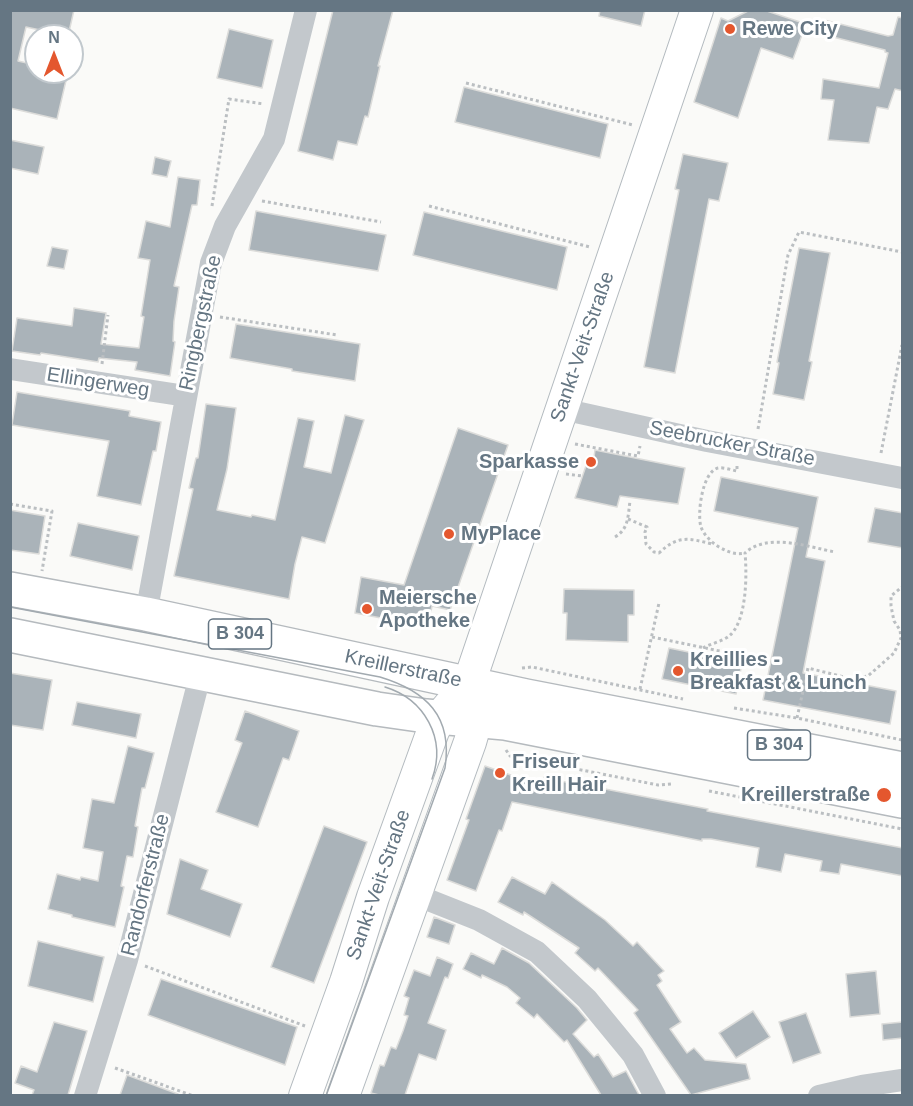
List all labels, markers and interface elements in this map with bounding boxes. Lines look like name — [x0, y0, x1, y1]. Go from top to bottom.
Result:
place label: Rewe City — [742, 17, 838, 41]
marker: Rewe City — [723, 22, 737, 36]
north arrow — [24, 24, 84, 84]
text: N — [48, 29, 60, 46]
street label: Ringbergstraße — [175, 253, 227, 393]
street label: Sankt-Veit-Straße — [546, 268, 620, 426]
street label: Ellingerweg — [45, 363, 151, 403]
street label: Seebrucker Straße — [647, 416, 817, 472]
place label: Sparkasse — [479, 450, 579, 474]
marker: Sparkasse — [584, 455, 598, 469]
place label: MyPlace — [461, 522, 541, 546]
marker: MyPlace — [442, 527, 456, 541]
place label: Meiersche Apotheke — [379, 586, 477, 633]
marker: Meiersche Apotheke — [360, 602, 374, 616]
road number: B 304 — [208, 619, 272, 649]
street label: Kreillerstraße — [342, 645, 464, 693]
place label: Kreillies - Breakfast & Lunch — [690, 648, 867, 695]
marker: Kreillies - Breakfast & Lunch — [671, 664, 685, 678]
road number: B 304 — [748, 730, 810, 760]
place label: Friseur Kreill Hair — [512, 750, 606, 797]
marker: Friseur Kreill Hair — [493, 766, 507, 780]
place label: Kreillerstraße — [741, 783, 870, 807]
marker: Kreillerstraße — [875, 786, 893, 804]
street label: Sankt-Veit-Straße — [342, 806, 416, 964]
street label: Randorferstraße — [117, 811, 175, 959]

